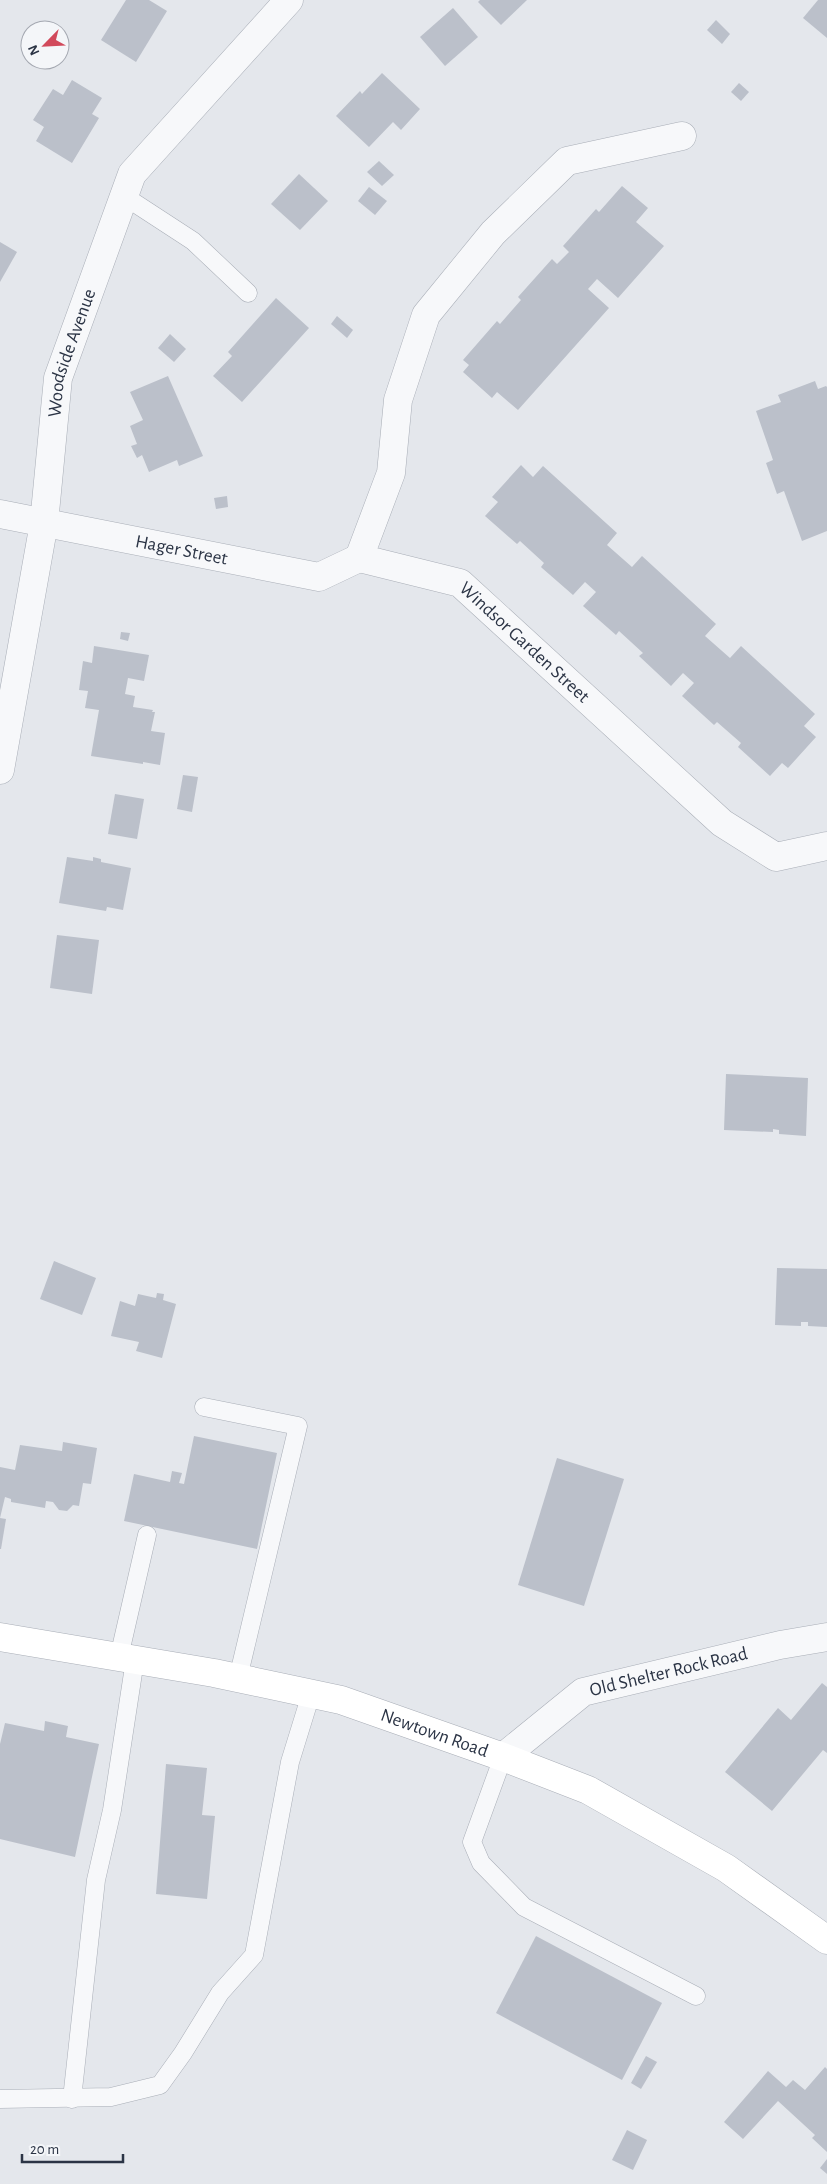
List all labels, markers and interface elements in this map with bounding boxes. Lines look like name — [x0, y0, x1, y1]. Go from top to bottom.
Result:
north arrow — [20, 20, 70, 70]
text: N — [26, 43, 42, 57]
street label: Woodside Avenue — [45, 286, 99, 418]
street label: Hager Street — [134, 531, 229, 568]
street label: Windsor Garden Street — [456, 578, 593, 706]
street label: Old Shelter Rock Road — [588, 1644, 750, 1700]
street label: Newtown Road — [378, 1705, 491, 1761]
scale bar — [22, 2132, 124, 2164]
text: 20 m — [30, 2142, 59, 2157]

